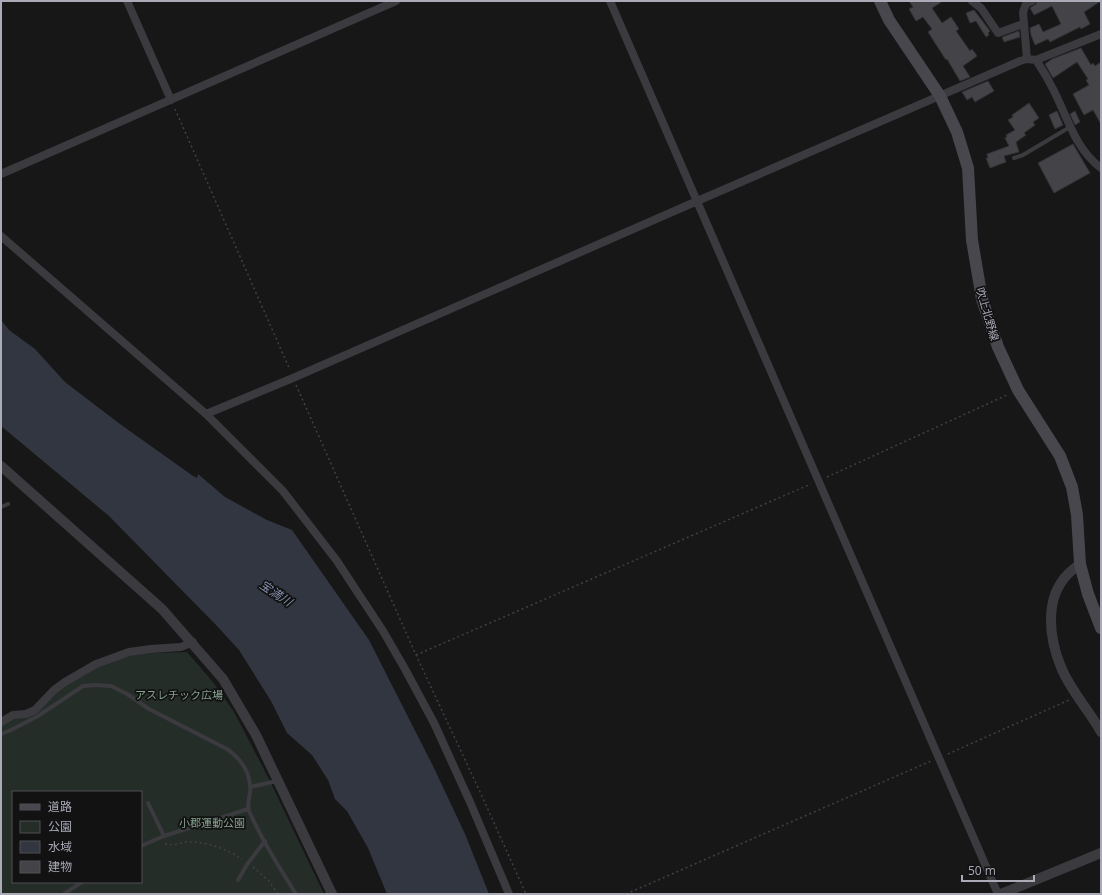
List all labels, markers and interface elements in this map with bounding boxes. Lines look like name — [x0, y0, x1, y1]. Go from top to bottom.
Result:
street label: 吹上北野線 — [973, 285, 1003, 343]
water label: 宝満川 — [256, 576, 297, 611]
park label: アスレチック広場 — [135, 687, 223, 702]
legend — [12, 791, 142, 883]
text: 道路 — [48, 798, 72, 815]
park label: 小郡運動公園 — [179, 815, 245, 830]
text: 公園 — [48, 818, 72, 835]
text: 水域 — [48, 838, 72, 855]
scale bar — [962, 857, 1034, 883]
text: 建物 — [48, 858, 72, 875]
text: 50 m — [968, 862, 996, 879]

